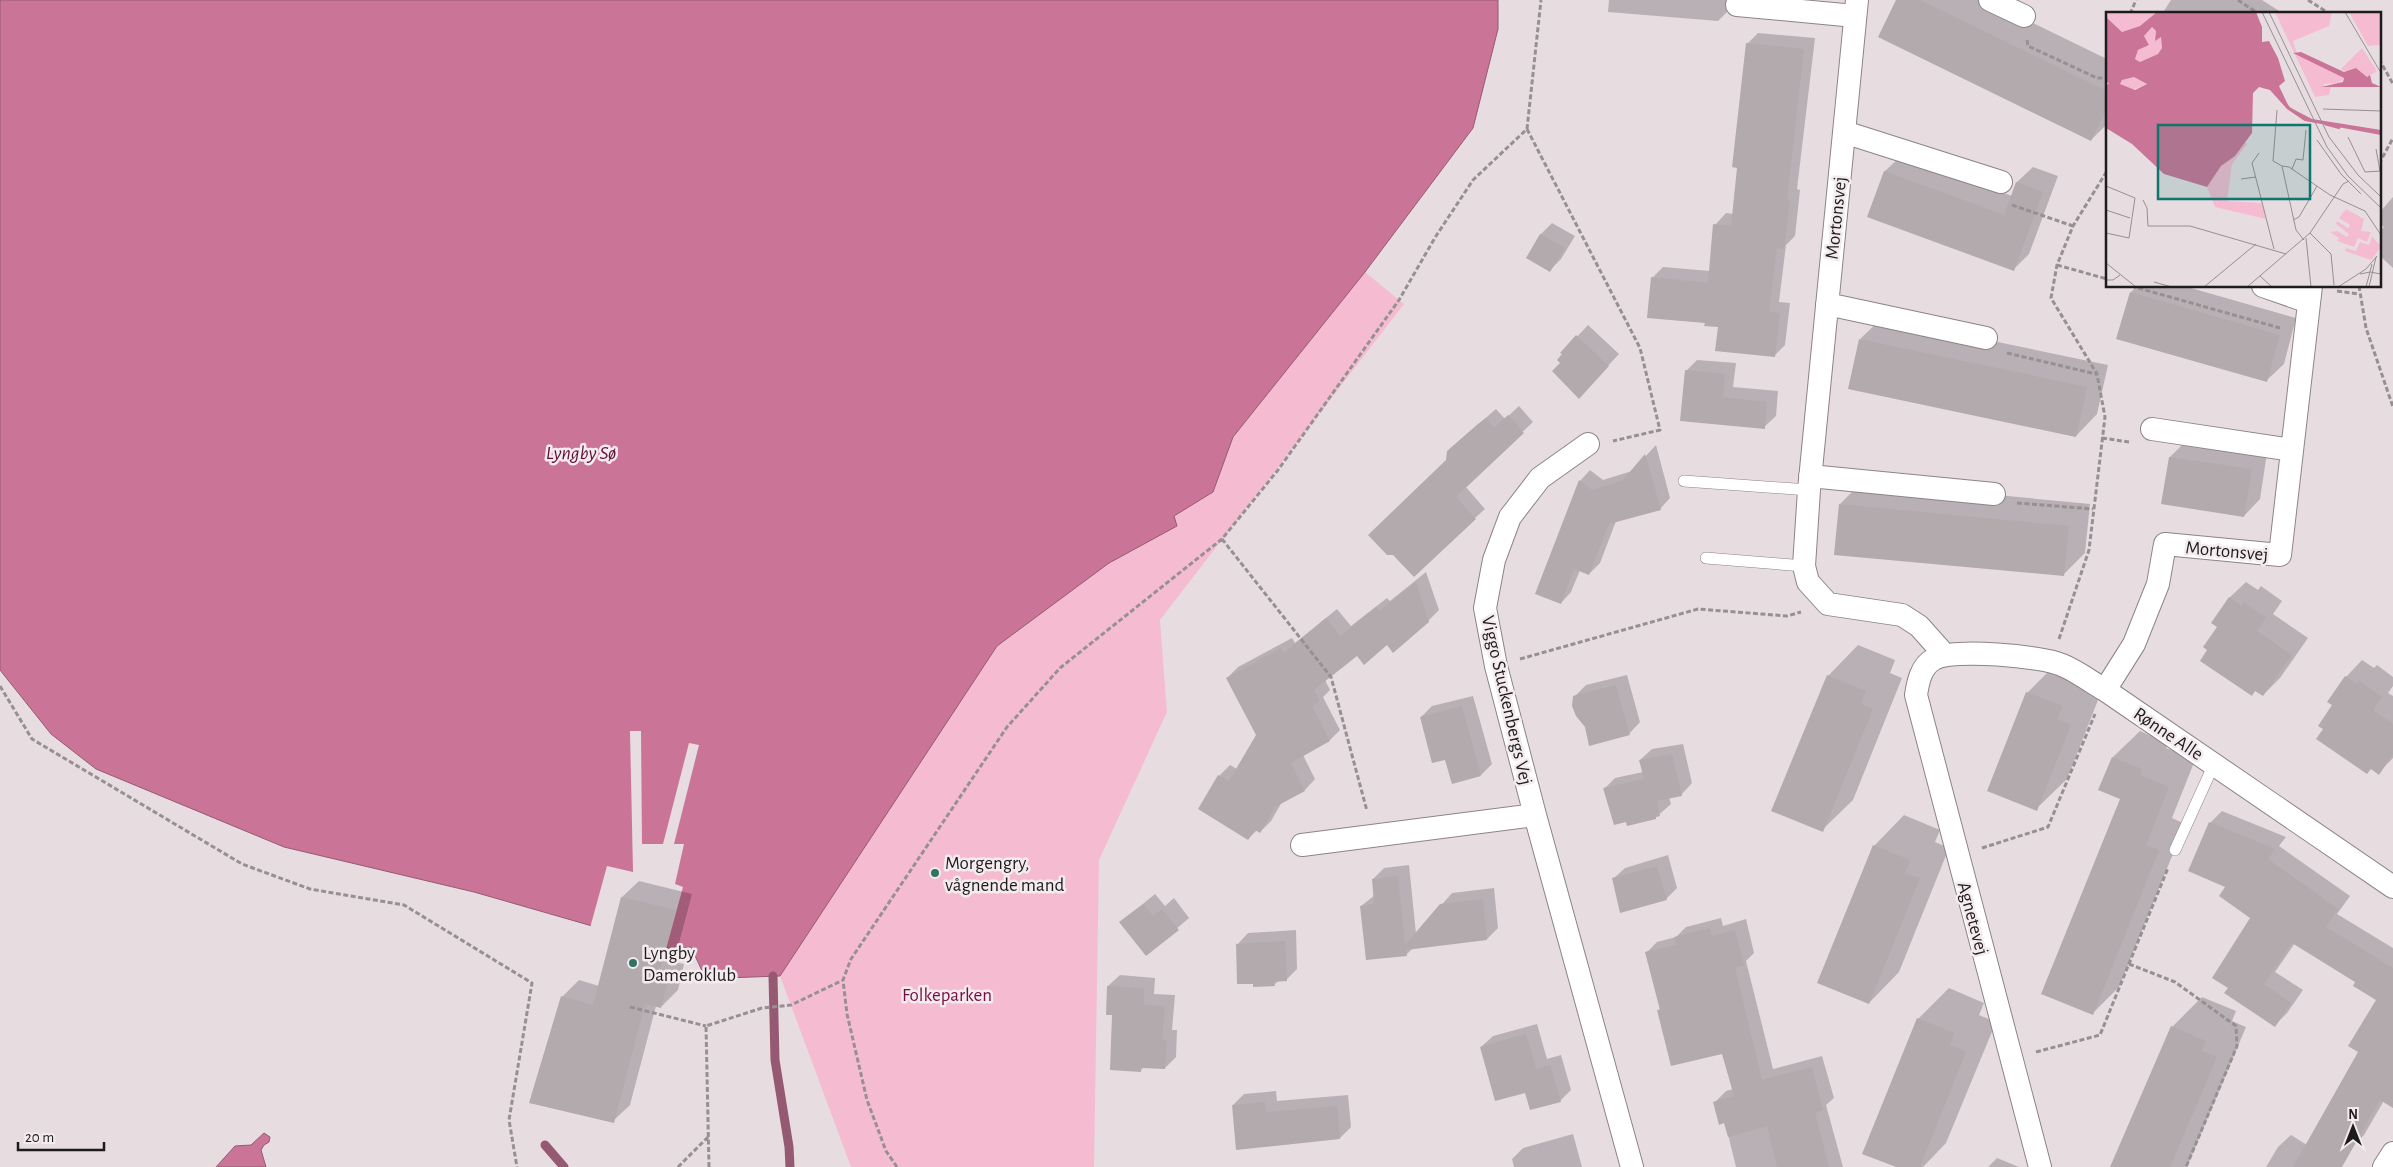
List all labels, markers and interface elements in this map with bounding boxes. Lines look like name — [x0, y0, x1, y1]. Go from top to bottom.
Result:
inset map — [2106, 12, 2380, 288]
street label: Mortonsvej — [1823, 176, 1850, 261]
water label: Lyngby Sø — [546, 443, 616, 463]
street label: Mortonsvej — [2185, 538, 2269, 565]
street label: Viggo Stuckenbergs Vej — [1478, 614, 1535, 787]
street label: Rønne Alle — [2130, 704, 2206, 764]
place label: Morgengry, vågnende mand — [945, 854, 1064, 895]
marker: Morgengry, vågnende mand — [929, 867, 941, 879]
street label: Agnetevej — [1954, 880, 1991, 957]
place label: Lyngby Dameroklub — [643, 944, 736, 985]
marker: Lyngby Dameroklub — [627, 957, 639, 969]
park label: Folkeparken — [902, 986, 992, 1005]
north arrow — [2328, 1102, 2378, 1152]
text: N — [2348, 1108, 2358, 1122]
scale bar — [18, 1120, 104, 1152]
text: 20 m — [25, 1130, 54, 1145]

